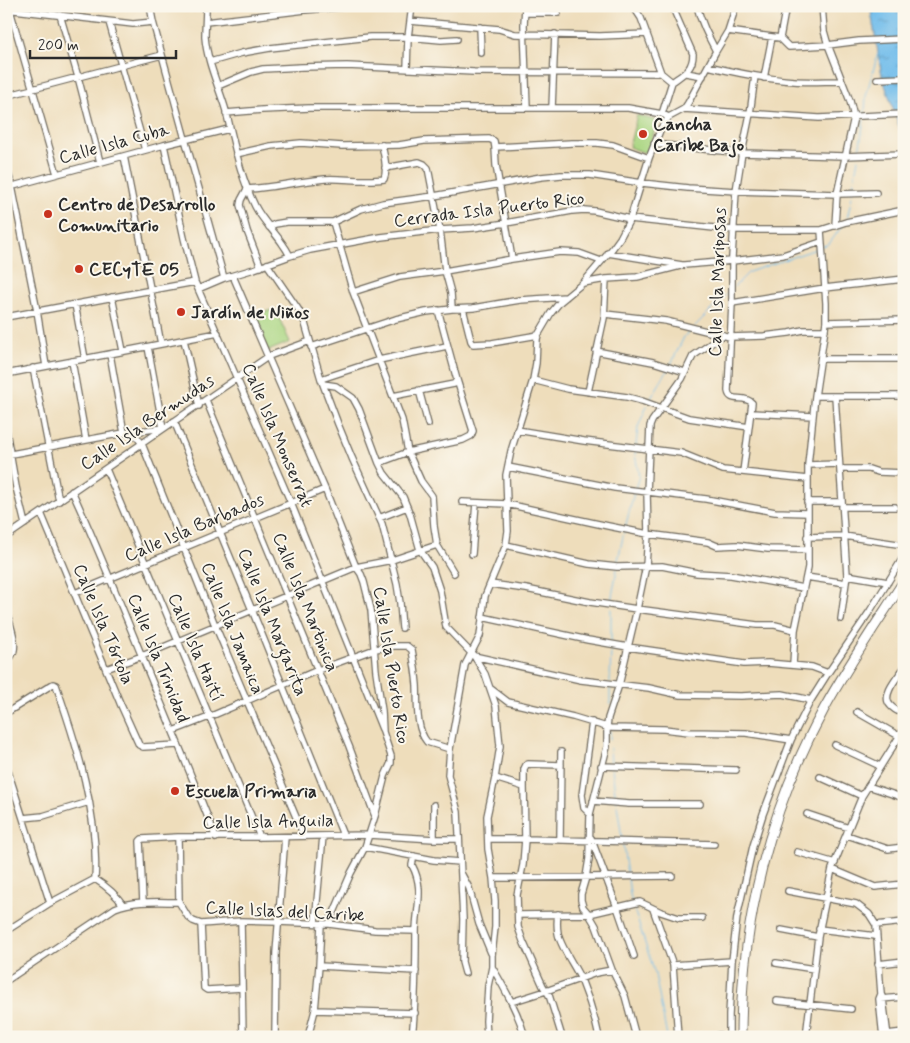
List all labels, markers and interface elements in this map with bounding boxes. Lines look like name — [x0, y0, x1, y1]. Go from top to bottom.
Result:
scale bar — [30, 28, 176, 60]
text: 200 m — [38, 36, 79, 56]
place label: Cancha Caribe Bajo — [653, 113, 744, 158]
street label: Calle Isla Cuba — [56, 118, 172, 170]
marker: Cancha Caribe Bajo — [637, 128, 649, 140]
street label: Cerrada Isla Puerto Rico — [392, 186, 586, 234]
place label: Centro de Desarrollo Comunitario — [58, 193, 216, 238]
street label: Calle Isla Mariposas — [703, 207, 733, 357]
marker: Centro de Desarrollo Comunitario — [42, 208, 54, 220]
place label: CECyTE 05 — [89, 258, 179, 282]
marker: CECyTE 05 — [73, 263, 85, 275]
place label: Jardín de Niños — [191, 301, 309, 325]
marker: Jardín de Niños — [175, 306, 187, 318]
street label: Calle Isla Monserrat — [236, 360, 318, 511]
street label: Calle Isla Bermudas — [76, 369, 219, 477]
street label: Calle Isla Barbados — [121, 488, 268, 568]
street label: Calle Isla Martinica — [266, 529, 344, 676]
street label: Calle Isla Margarita — [230, 545, 313, 701]
street label: Calle Isla Jamaica — [195, 559, 269, 698]
street label: Calle Isla Tórtola — [67, 560, 139, 688]
street label: Calle Isla Puerto Rico — [367, 585, 415, 745]
street label: Calle Isla Trinidad — [121, 590, 195, 727]
street label: Calle Isla Haití — [161, 590, 229, 705]
place label: Escuela Primaria — [185, 780, 317, 804]
marker: Escuela Primaria — [169, 785, 181, 797]
street label: Calle Isla Anguila — [202, 809, 334, 837]
street label: Calle Islas del Caribe — [205, 896, 365, 928]

